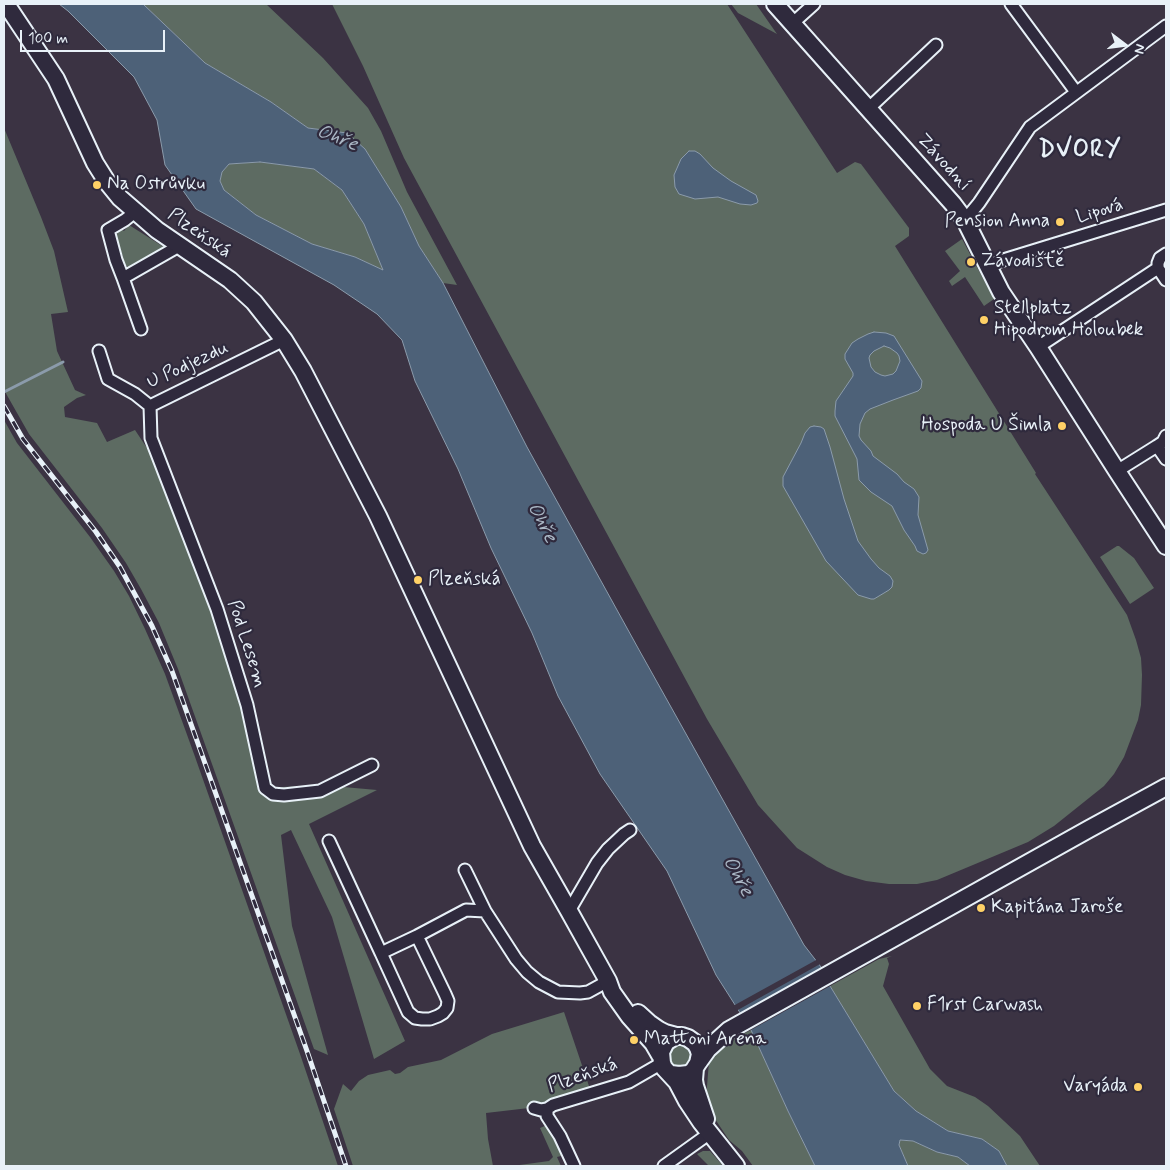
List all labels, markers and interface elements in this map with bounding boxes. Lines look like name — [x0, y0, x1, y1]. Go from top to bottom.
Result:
scale bar — [22, 20, 168, 52]
north arrow — [1100, 20, 1150, 70]
text: 100 m — [28, 29, 68, 49]
text: N — [1130, 42, 1149, 56]
water label: Ohře — [313, 120, 361, 158]
street label: Závodní — [911, 129, 975, 197]
district label: DVORY — [1037, 137, 1123, 165]
place label: Na Ostrůvku — [107, 174, 205, 196]
marker: Na Ostrůvku — [91, 179, 103, 191]
street label: Lipová — [1074, 194, 1126, 230]
street label: Plzeňská — [163, 204, 235, 264]
place label: Pension Anna — [945, 211, 1050, 233]
marker: Pension Anna — [1054, 216, 1066, 228]
place label: Závodiště — [981, 251, 1064, 273]
marker: Závodiště — [965, 256, 977, 268]
place label: Stellplatz Hipodrom Holoubek — [994, 298, 1143, 342]
marker: Stellplatz Hipodrom Holoubek — [978, 314, 990, 326]
street label: U Podjezdu — [144, 337, 232, 395]
place label: Hospoda U Šimla — [921, 415, 1052, 437]
marker: Hospoda U Šimla — [1056, 420, 1068, 432]
water label: Ohře — [521, 499, 561, 547]
place label: Plzeňská — [428, 569, 501, 591]
marker: Plzeňská — [412, 574, 424, 586]
street label: Pod Lesem — [221, 597, 271, 691]
water label: Ohře — [716, 853, 758, 901]
place label: Kapitána Jaroše — [991, 897, 1123, 919]
marker: Kapitána Jaroše — [975, 902, 987, 914]
place label: F1rst Carwash — [927, 995, 1043, 1017]
marker: F1rst Carwash — [911, 1000, 923, 1012]
place label: Mattoni Arena — [644, 1029, 766, 1051]
marker: Mattoni Arena — [628, 1034, 640, 1046]
street label: Plzeňská — [545, 1053, 621, 1099]
place label: Varyáda — [1063, 1076, 1128, 1098]
marker: Varyáda — [1132, 1081, 1144, 1093]

